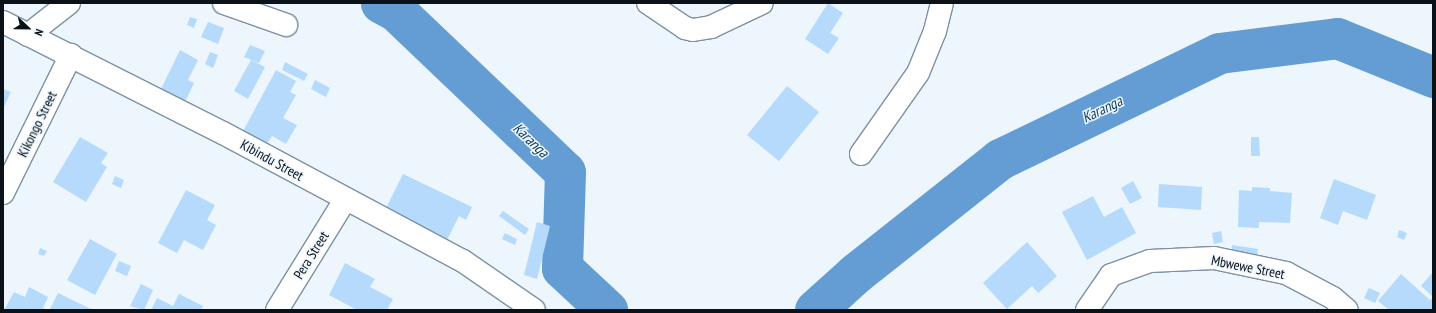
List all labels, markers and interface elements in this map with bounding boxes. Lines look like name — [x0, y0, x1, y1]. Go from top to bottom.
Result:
north arrow — [8, 8, 48, 48]
text: N — [32, 27, 47, 38]
street label: Kikongo Street — [14, 88, 60, 160]
water label: Karanga — [1079, 92, 1125, 126]
water label: Karanga — [510, 119, 552, 161]
street label: Kibindu Street — [238, 136, 306, 184]
street label: Pera Street — [290, 228, 332, 282]
street label: Mbwewe Street — [1210, 252, 1286, 282]

